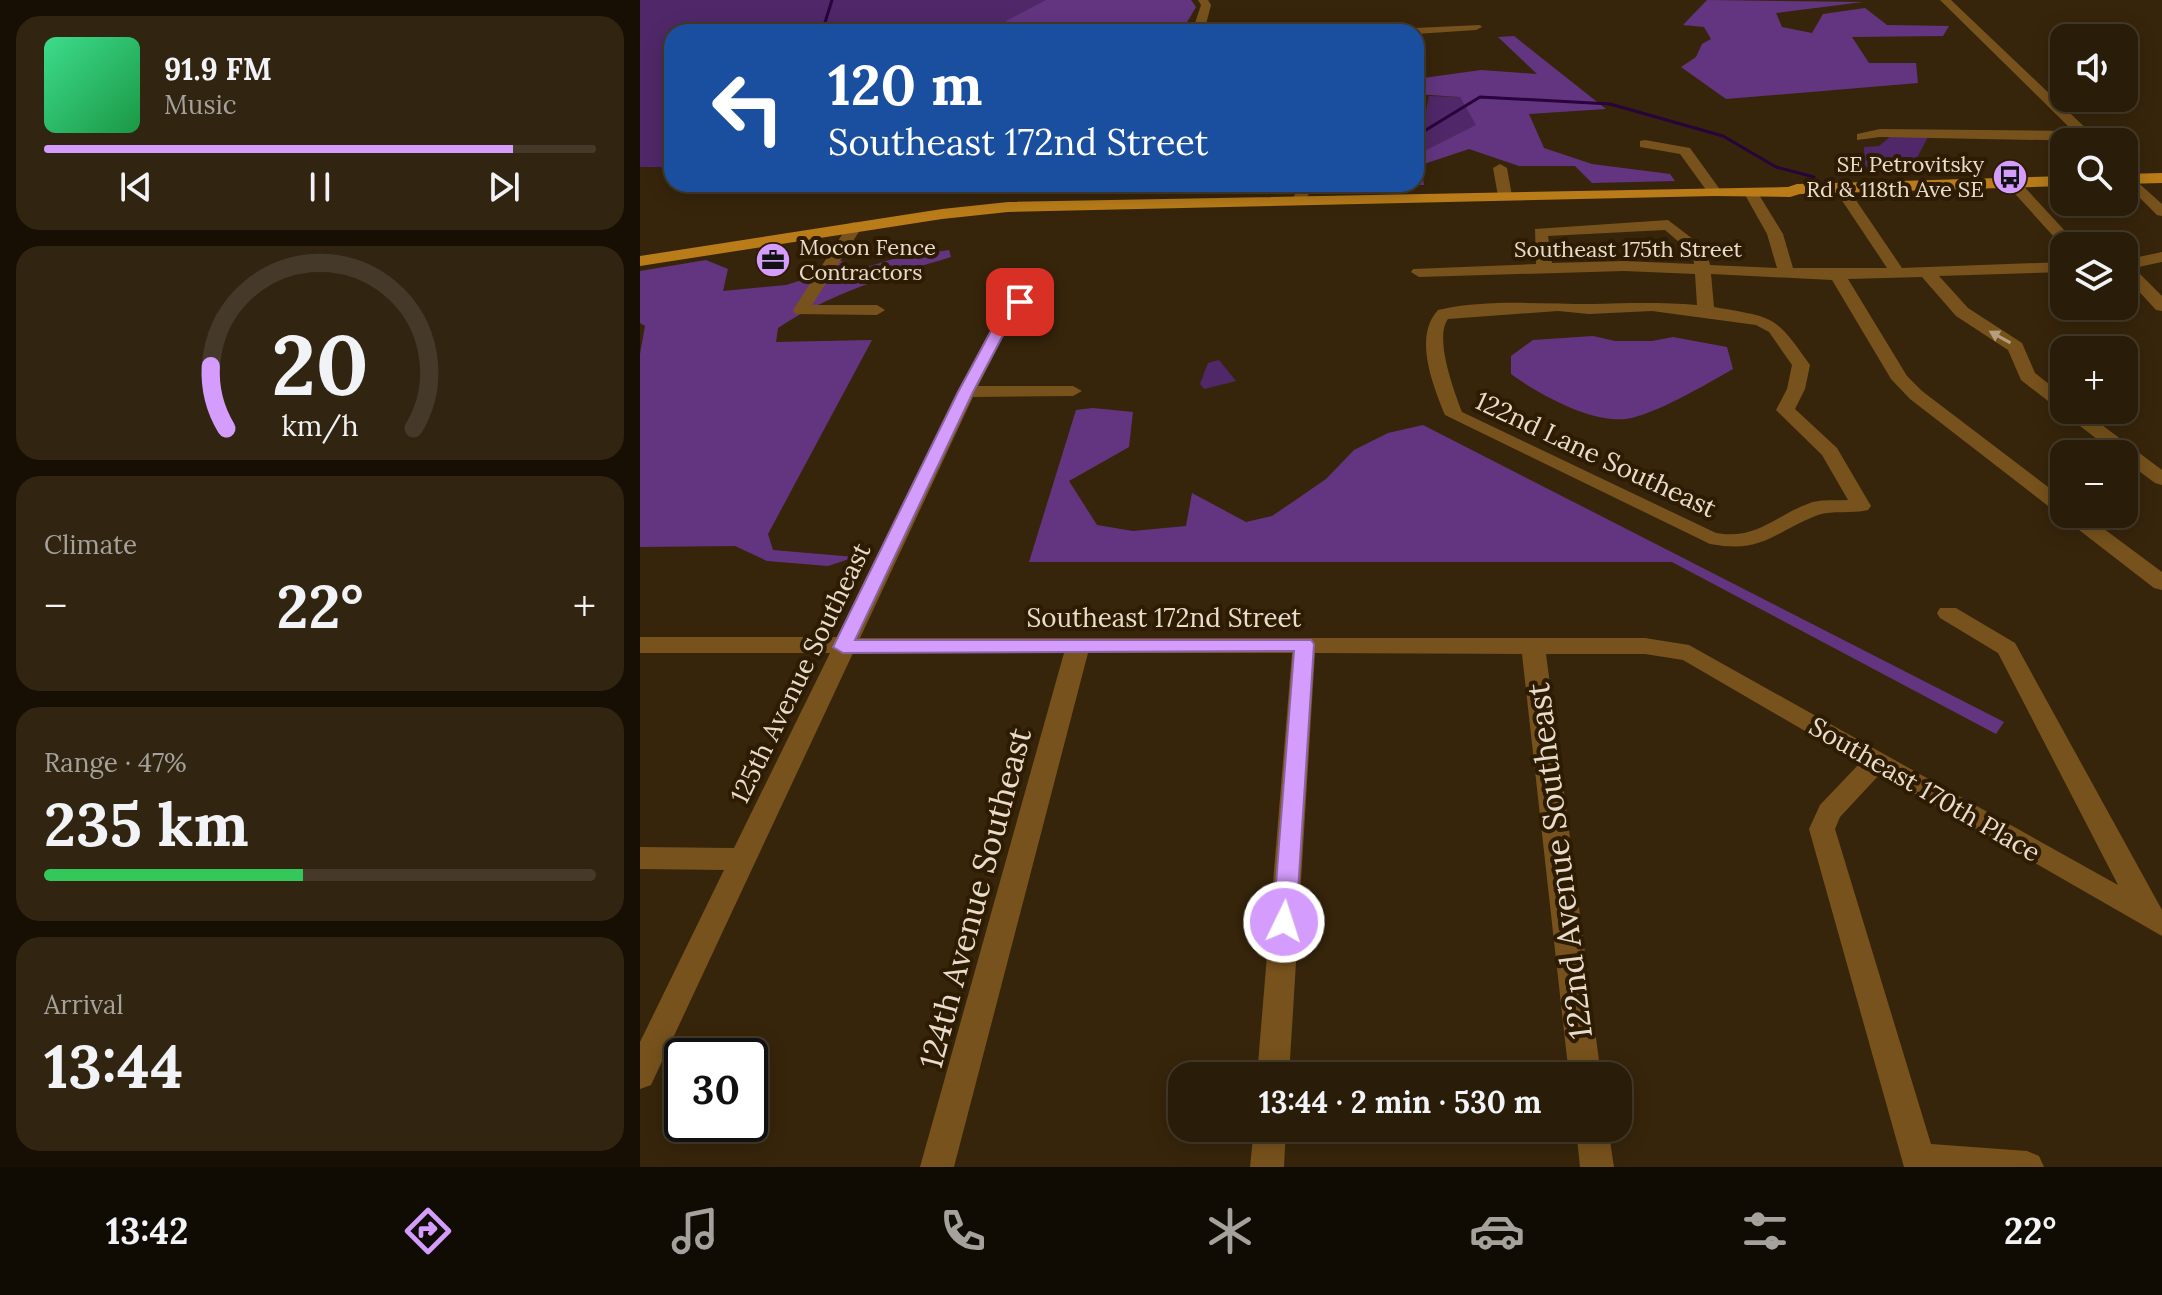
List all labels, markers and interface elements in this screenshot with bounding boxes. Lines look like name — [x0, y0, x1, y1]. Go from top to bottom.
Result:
map controls — [2050, 24, 2138, 528]
button: sound — [2050, 24, 2138, 112]
text: 120 m — [828, 49, 982, 120]
text: 91.9 FM — [164, 50, 272, 88]
icon: left — [696, 56, 800, 160]
text: Music — [164, 88, 237, 121]
text: Southeast 172nd Street — [828, 119, 1208, 165]
button: search — [2050, 128, 2138, 216]
place label: SE Petrovitsky Rd & 118th Ave SE — [1806, 150, 1984, 203]
bus stop icon: SE Petrovitsky Rd & 118th Ave SE — [1991, 158, 2029, 196]
icon: previous — [114, 165, 158, 209]
icon: pause — [298, 165, 342, 209]
icon: next — [482, 165, 526, 209]
button: layers — [2050, 232, 2138, 320]
place label: Mocon Fence Contractors — [799, 233, 936, 286]
street label: Southeast 175th Street — [1514, 235, 1742, 263]
office icon: Mocon Fence Contractors — [754, 241, 792, 279]
pin — [986, 268, 1054, 336]
icon: arrive — [998, 280, 1042, 324]
text: 20 — [271, 311, 369, 418]
one-way arrow — [1989, 330, 2011, 344]
button: + — [2050, 336, 2138, 424]
street label: 122nd Lane Southeast — [1470, 384, 1722, 524]
text: km/h — [281, 407, 359, 444]
button: − — [2050, 440, 2138, 528]
text: Climate — [44, 528, 137, 561]
street label: 125th Avenue Southeast — [723, 537, 877, 809]
text: 22° — [277, 568, 363, 644]
text: − — [44, 578, 67, 634]
text: + — [573, 578, 596, 634]
street label: Southeast 172nd Street — [1027, 601, 1301, 634]
street label: 122nd Avenue Southeast — [1517, 680, 1601, 1041]
street label: Southeast 170th Place — [1804, 709, 2046, 869]
street label: 124th Avenue Southeast — [910, 723, 1040, 1073]
text: Range · 47% — [44, 746, 187, 779]
text: 235 km — [44, 786, 249, 862]
position arrow — [1242, 880, 1326, 964]
text: Arrival — [44, 988, 123, 1021]
text: 13:44 — [44, 1028, 183, 1104]
speed limit sign: 30 — [664, 1038, 768, 1142]
text: 13:44 · 2 min · 530 m — [1259, 1083, 1541, 1121]
icon: directions — [400, 1203, 456, 1259]
icon: music — [667, 1203, 723, 1259]
icon: phone — [935, 1203, 991, 1259]
icon: climate — [1202, 1203, 1258, 1259]
icon: car — [1469, 1203, 1525, 1259]
icon: filters — [1737, 1203, 1793, 1259]
text: 13:42 — [106, 1208, 188, 1254]
text: 22° — [2004, 1208, 2056, 1254]

